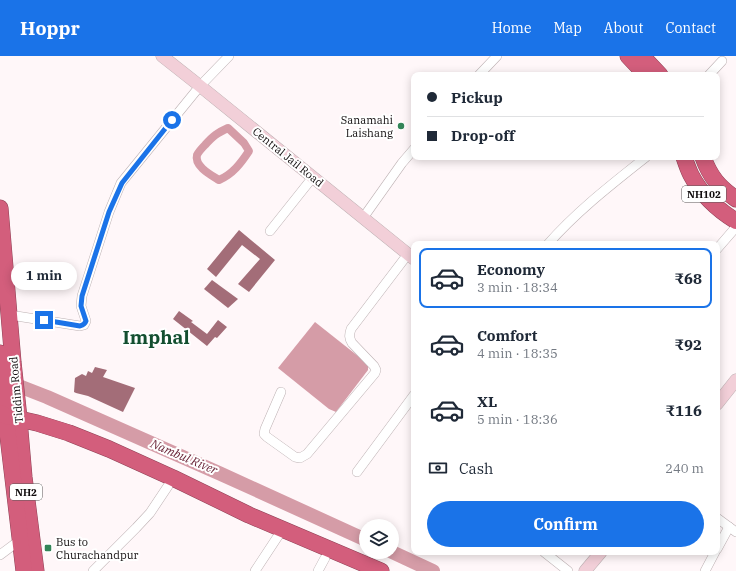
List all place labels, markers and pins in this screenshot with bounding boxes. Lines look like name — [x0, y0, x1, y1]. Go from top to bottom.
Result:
place label: Sanamahi Laishang — [341, 113, 394, 140]
marker: Sanamahi Laishang — [396, 121, 406, 131]
place label: Bus to Churachandpur — [56, 535, 139, 562]
marker: Bus to Churachandpur — [43, 543, 53, 553]

